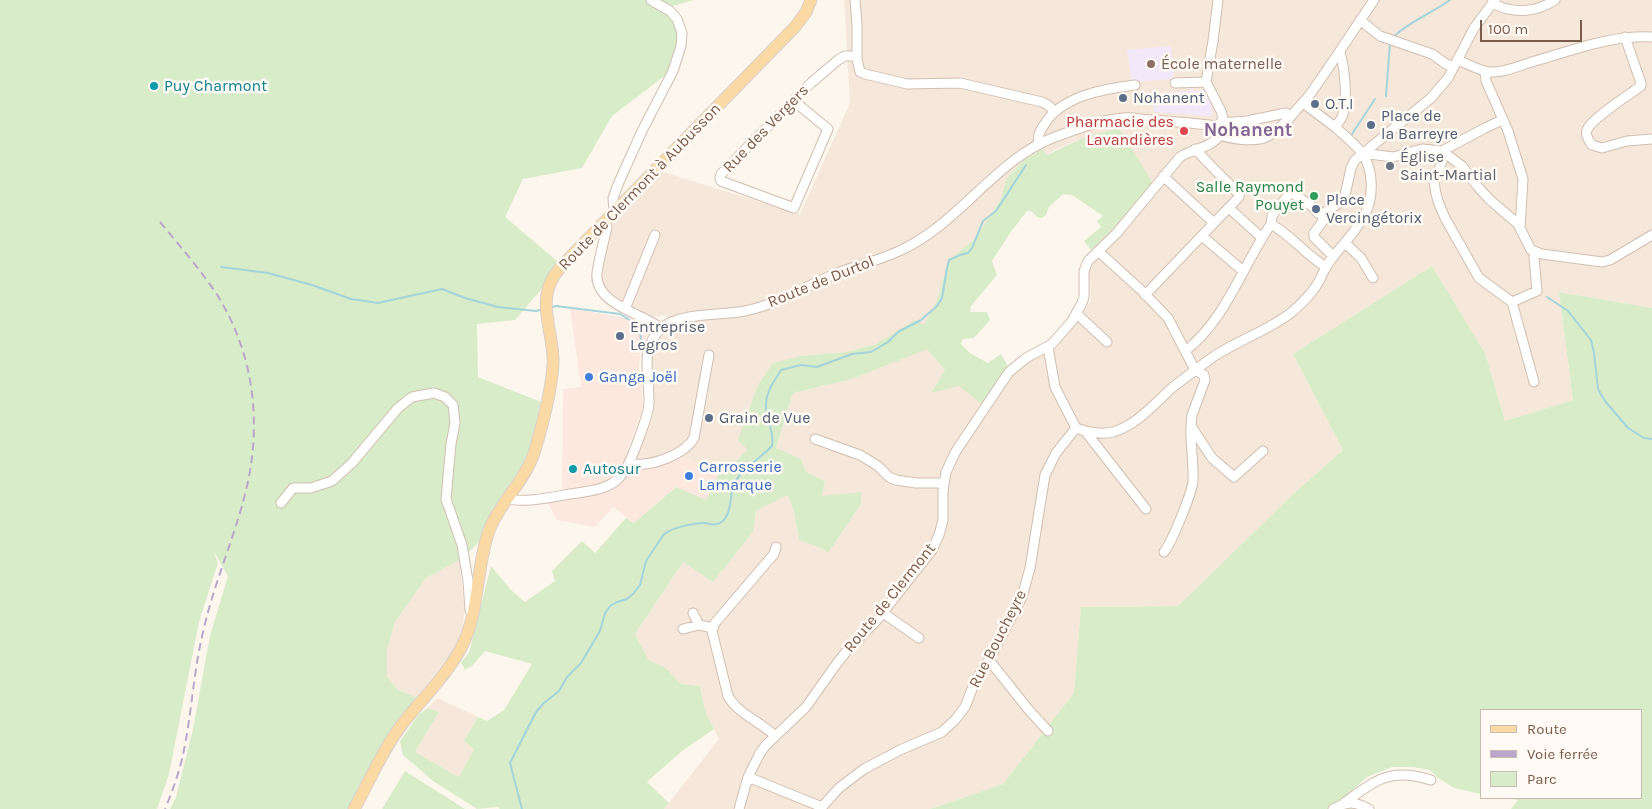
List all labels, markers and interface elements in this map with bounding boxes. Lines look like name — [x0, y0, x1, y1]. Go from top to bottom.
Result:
scale bar — [1482, 10, 1584, 42]
text: 100 m — [1488, 20, 1528, 38]
place label: École maternelle — [1161, 54, 1282, 74]
marker: École maternelle — [1145, 58, 1157, 70]
place label: Puy Charmont — [164, 76, 267, 96]
marker: Puy Charmont — [148, 80, 160, 92]
street label: Rue des Vergers — [719, 81, 813, 177]
place label: Nohanent — [1133, 88, 1205, 108]
marker: Nohanent — [1117, 92, 1129, 104]
place label: O.T.I — [1325, 94, 1354, 114]
marker: O.T.I — [1309, 98, 1321, 110]
street label: Route de Clermont à Aubusson — [555, 99, 725, 275]
place label: Place de la Barreyre — [1381, 106, 1458, 144]
place label: Pharmacie des Lavandières — [1066, 112, 1174, 150]
marker: Place de la Barreyre — [1365, 119, 1377, 131]
district label: Nohanent — [1204, 120, 1292, 142]
marker: Pharmacie des Lavandières — [1178, 125, 1190, 137]
place label: Église Saint-Martial — [1400, 147, 1497, 185]
marker: Église Saint-Martial — [1384, 160, 1396, 172]
place label: Salle Raymond Pouyet — [1196, 177, 1304, 215]
marker: Salle Raymond Pouyet — [1308, 190, 1320, 202]
place label: Place Vercingétorix — [1326, 190, 1422, 228]
marker: Place Vercingétorix — [1310, 203, 1322, 215]
street label: Route de Durtol — [765, 252, 877, 312]
place label: Entreprise Legros — [630, 317, 705, 355]
marker: Entreprise Legros — [614, 330, 626, 342]
place label: Ganga Joël — [599, 367, 677, 387]
marker: Ganga Joël — [583, 371, 595, 383]
place label: Grain de Vue — [719, 408, 811, 428]
marker: Grain de Vue — [703, 412, 715, 424]
place label: Carrosserie Lamarque — [699, 457, 782, 495]
place label: Autosur — [583, 459, 641, 479]
marker: Autosur — [567, 463, 579, 475]
marker: Carrosserie Lamarque — [683, 470, 695, 482]
street label: Route de Clermont — [840, 539, 940, 657]
street label: Rue Boucheyre — [965, 587, 1031, 691]
legend — [1480, 709, 1642, 799]
text: Route — [1527, 720, 1567, 738]
text: Voie ferrée — [1527, 745, 1598, 763]
text: Parc — [1527, 770, 1557, 788]

